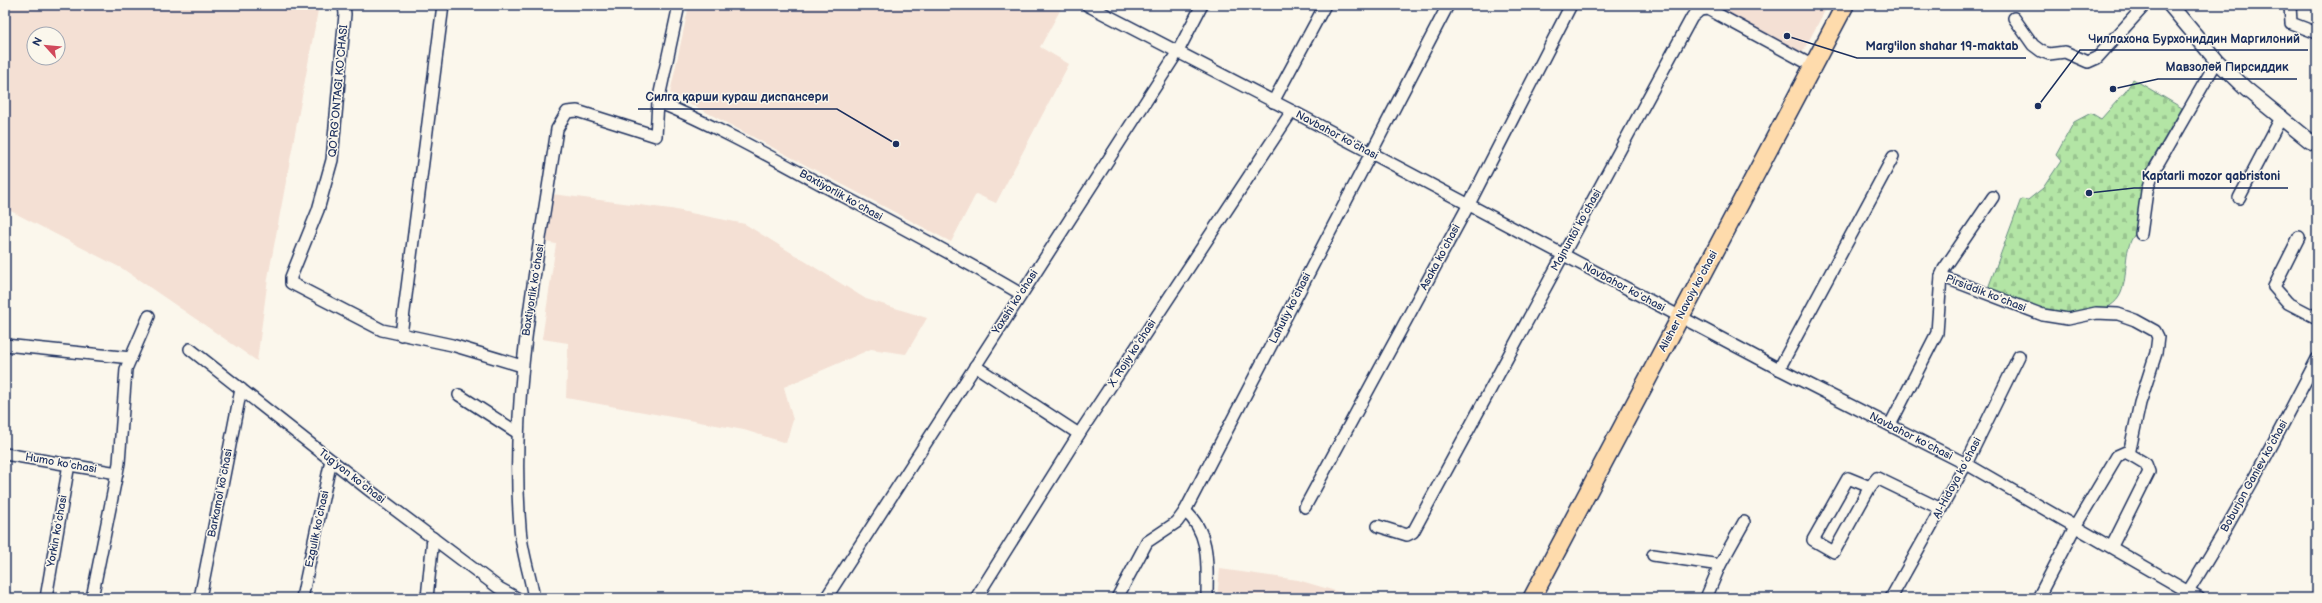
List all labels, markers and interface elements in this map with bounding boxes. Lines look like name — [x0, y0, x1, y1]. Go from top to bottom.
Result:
street label: QO‘RG‘ONTAGI KO‘CHASI — [326, 24, 350, 158]
north arrow — [26, 26, 66, 66]
callout: Чиллахона Бурхониддин Маргилоний — [2080, 26, 2308, 50]
text: Чиллахона Бурхониддин Маргилоний — [2088, 32, 2300, 47]
callout: Marg'ilon shahar 19-maktab — [1857, 34, 2026, 58]
text: N — [30, 35, 45, 48]
text: Marg'ilon shahar 19-maktab — [1865, 39, 2019, 54]
callout: Мавзолей Пирсиддик — [2158, 55, 2297, 79]
text: Мавзолей Пирсиддик — [2166, 60, 2289, 75]
callout: Силга қарши кураш диспансери — [638, 85, 837, 109]
text: Силга қарши кураш диспансери — [646, 90, 829, 105]
street label: Navbahor koʻchasi — [1294, 108, 1380, 162]
callout: Kaptarli mozor qabristoni — [2134, 164, 2288, 188]
street label: Baxtiyorlik koʻchasi — [797, 167, 885, 223]
text: Kaptarli mozor qabristoni — [2142, 169, 2280, 184]
street label: Majnuntol koʻchasi — [1548, 187, 1604, 273]
street label: Asaka koʻchasi — [1417, 222, 1463, 292]
street label: Baxtiyorlik koʻchasi — [519, 243, 547, 337]
street label: Alisher Navoiy koʻchasi — [1656, 248, 1720, 354]
street label: Navbahor koʻchasi — [1581, 260, 1667, 314]
street label: Yaxshi koʻchasi — [989, 267, 1041, 337]
street label: Lahutiy koʻchasi — [1267, 270, 1313, 346]
street label: Pirsiddik koʻchasi — [1944, 272, 2028, 314]
street label: X. Rojiy koʻchasi — [1105, 317, 1159, 390]
street label: Navbahor koʻchasi — [1867, 409, 1955, 463]
street label: Boburjon Ganiev koʻchasi — [2218, 418, 2290, 534]
street label: Al-Hidoya koʻchasi — [1930, 435, 1984, 521]
street label: Tugʻyon koʻchasi — [316, 446, 388, 506]
street label: Barkamol koʻchasi — [205, 448, 235, 538]
street label: Humo koʻchasi — [24, 450, 98, 476]
street label: Ezgulik koʻchasi — [303, 489, 331, 569]
street label: Yorkin koʻchasi — [44, 494, 70, 569]

